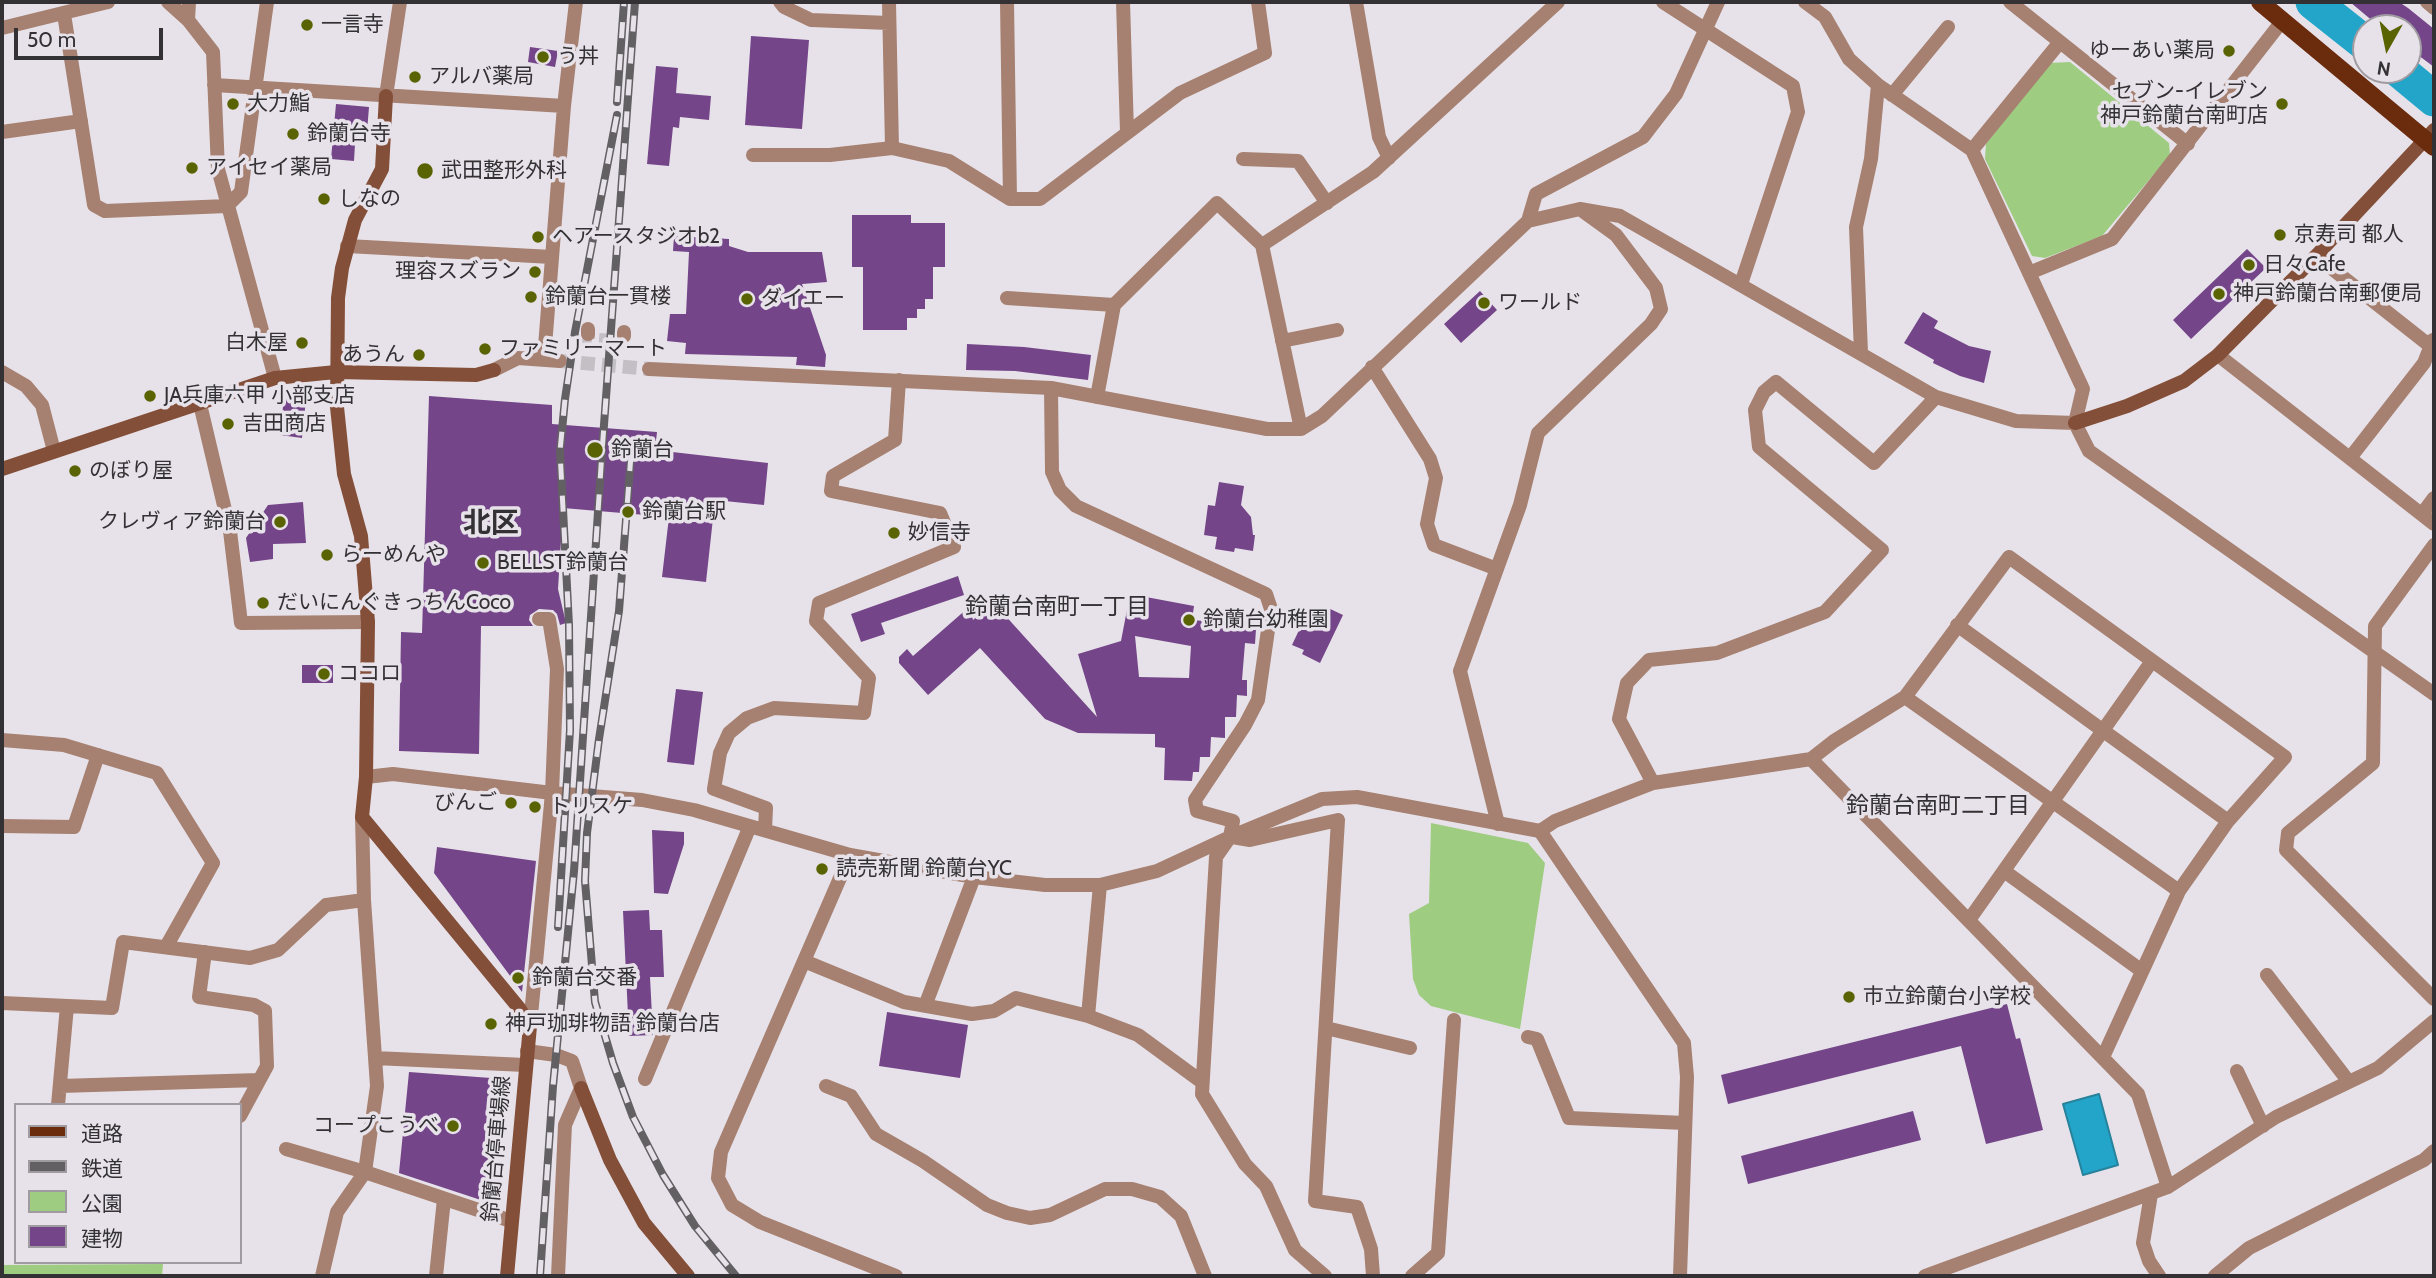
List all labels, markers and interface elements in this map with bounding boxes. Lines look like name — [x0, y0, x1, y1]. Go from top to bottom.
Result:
place label: 一言寺 — [321, 12, 384, 38]
scale bar — [18, 14, 166, 58]
north arrow — [2352, 14, 2422, 84]
marker: 一言寺 — [299, 17, 315, 33]
text: 50 m — [27, 27, 76, 52]
place label: ゆーあい薬局 — [2089, 38, 2215, 64]
marker: ゆーあい薬局 — [2221, 43, 2237, 59]
place label: う丼 — [557, 44, 599, 70]
marker: う丼 — [535, 49, 551, 65]
text: N — [2376, 56, 2392, 81]
place label: アルバ薬局 — [429, 64, 534, 90]
marker: アルバ薬局 — [407, 69, 423, 85]
place label: セブン-イレブン 神戸鈴蘭台南町店 — [2100, 79, 2268, 129]
place label: 大力鮨 — [247, 91, 310, 117]
marker: 大力鮨 — [225, 96, 241, 112]
marker: セブン-イレブン 神戸鈴蘭台南町店 — [2274, 96, 2290, 112]
place label: 鈴蘭台寺 — [307, 121, 391, 147]
marker: 鈴蘭台寺 — [285, 126, 301, 142]
place label: アイセイ薬局 — [206, 155, 332, 181]
place label: 武田整形外科 — [441, 158, 567, 184]
marker: アイセイ薬局 — [184, 160, 200, 176]
marker: 武田整形外科 — [415, 161, 435, 181]
place label: しなの — [338, 186, 401, 212]
marker: しなの — [316, 191, 332, 207]
place label: 京寿司 都人 — [2294, 222, 2404, 248]
place label: ヘアースタジオb2 — [552, 224, 720, 250]
marker: 京寿司 都人 — [2272, 227, 2288, 243]
marker: ヘアースタジオb2 — [530, 229, 546, 245]
place label: 日々Cafe — [2263, 252, 2345, 278]
marker: 日々Cafe — [2241, 257, 2257, 273]
place label: 理容スズラン — [395, 259, 521, 285]
marker: 理容スズラン — [527, 264, 543, 280]
place label: 神戸鈴蘭台南郵便局 — [2233, 281, 2422, 307]
place label: 鈴蘭台一貫楼 — [545, 284, 671, 310]
place label: ダイエー — [761, 286, 845, 312]
marker: 神戸鈴蘭台南郵便局 — [2211, 286, 2227, 302]
marker: 鈴蘭台一貫楼 — [523, 289, 539, 305]
place label: ワールド — [1498, 290, 1582, 316]
marker: ダイエー — [739, 291, 755, 307]
marker: ワールド — [1476, 295, 1492, 311]
place label: 白木屋 — [225, 330, 288, 356]
marker: 白木屋 — [294, 335, 310, 351]
place label: ファミリーマート — [499, 336, 667, 362]
marker: ファミリーマート — [477, 341, 493, 357]
place label: あうん — [342, 342, 405, 368]
marker: あうん — [411, 347, 427, 363]
place label: JA兵庫六甲 小部支店 — [164, 383, 355, 409]
marker: JA兵庫六甲 小部支店 — [142, 388, 158, 404]
place label: 吉田商店 — [242, 411, 326, 437]
marker: 吉田商店 — [220, 416, 236, 432]
place label: 鈴蘭台 — [611, 437, 674, 463]
marker: 鈴蘭台 — [585, 440, 605, 460]
place label: のぼり屋 — [89, 458, 173, 484]
marker: のぼり屋 — [67, 463, 83, 479]
place label: 鈴蘭台駅 — [642, 499, 726, 525]
marker: 鈴蘭台駅 — [620, 504, 636, 520]
district label: 北区 — [463, 507, 519, 541]
place label: クレヴィア鈴蘭台 — [98, 509, 266, 535]
marker: クレヴィア鈴蘭台 — [272, 514, 288, 530]
place label: 妙信寺 — [908, 520, 971, 546]
marker: 妙信寺 — [886, 525, 902, 541]
place label: らーめんや — [341, 542, 446, 568]
marker: らーめんや — [319, 547, 335, 563]
place label: BELLST鈴蘭台 — [497, 550, 629, 576]
marker: BELLST鈴蘭台 — [475, 555, 491, 571]
place label: だいにんぐきっちんCoco — [277, 590, 511, 616]
district label: 鈴蘭台南町一丁目 — [965, 593, 1149, 621]
marker: だいにんぐきっちんCoco — [255, 595, 271, 611]
place label: 鈴蘭台幼稚園 — [1203, 607, 1329, 633]
marker: 鈴蘭台幼稚園 — [1181, 612, 1197, 628]
place label: ココロ — [338, 661, 401, 687]
marker: ココロ — [316, 666, 332, 682]
place label: びんご — [434, 790, 497, 816]
district label: 鈴蘭台南町二丁目 — [1846, 792, 2030, 820]
place label: トリスケ — [549, 794, 633, 820]
marker: びんご — [503, 795, 519, 811]
marker: トリスケ — [527, 799, 543, 815]
place label: 読売新聞 鈴蘭台YC — [836, 856, 1012, 882]
marker: 読売新聞 鈴蘭台YC — [814, 861, 830, 877]
place label: 鈴蘭台交番 — [532, 965, 637, 991]
marker: 鈴蘭台交番 — [510, 970, 526, 986]
place label: 市立鈴蘭台小学校 — [1863, 984, 2031, 1010]
marker: 市立鈴蘭台小学校 — [1841, 989, 1857, 1005]
place label: 神戸珈琲物語 鈴蘭台店 — [505, 1011, 720, 1037]
marker: 神戸珈琲物語 鈴蘭台店 — [483, 1016, 499, 1032]
street label: 鈴蘭台停車場線 — [478, 1075, 516, 1223]
legend — [14, 1103, 242, 1264]
place label: コープこうべ — [313, 1113, 439, 1139]
marker: コープこうべ — [445, 1118, 461, 1134]
text: 道路 — [81, 1121, 123, 1146]
text: 鉄道 — [81, 1156, 123, 1181]
text: 公園 — [81, 1191, 123, 1216]
text: 建物 — [81, 1226, 123, 1251]

